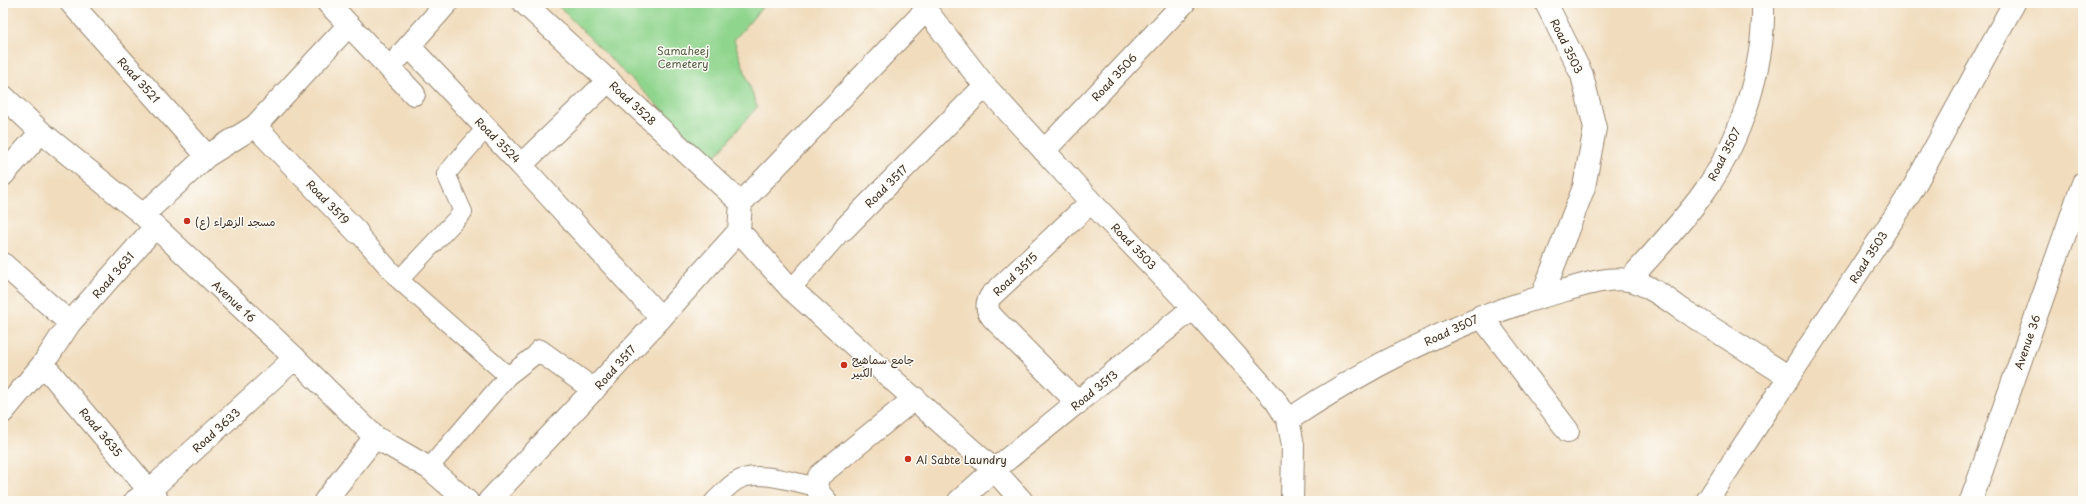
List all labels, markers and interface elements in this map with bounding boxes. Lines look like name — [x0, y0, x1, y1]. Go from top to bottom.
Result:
street label: Road 3503 — [1546, 16, 1588, 76]
park label: Samaheej Cemetery — [657, 42, 709, 72]
street label: Road 3506 — [1087, 49, 1141, 105]
street label: Road 3521 — [114, 53, 164, 107]
street label: Road 3528 — [606, 77, 660, 129]
street label: Road 3524 — [471, 113, 525, 167]
street label: Road 3507 — [1703, 124, 1745, 184]
street label: Road 3517 — [861, 161, 911, 211]
street label: Road 3519 — [303, 176, 354, 228]
place label: مسجد الزهراء (ع) — [195, 213, 275, 231]
marker: مسجد الزهراء (ع) — [182, 216, 192, 226]
street label: Road 3503 — [1107, 219, 1161, 273]
street label: Road 3503 — [1845, 228, 1891, 286]
street label: Road 3631 — [88, 248, 138, 302]
street label: Road 3515 — [989, 248, 1041, 300]
street label: Avenue 16 — [208, 276, 260, 326]
street label: Road 3507 — [1421, 310, 1481, 350]
street label: Avenue 36 — [2010, 312, 2044, 372]
street label: Road 3517 — [590, 341, 640, 393]
place label: جامع سماهيج الكبير — [851, 351, 914, 381]
marker: جامع سماهيج الكبير — [839, 360, 849, 370]
street label: Road 3513 — [1067, 366, 1121, 414]
street label: Road 3635 — [75, 404, 127, 460]
street label: Road 3633 — [188, 404, 244, 456]
place label: Al Sabte Laundry — [916, 451, 1007, 468]
marker: Al Sabte Laundry — [903, 454, 913, 464]

